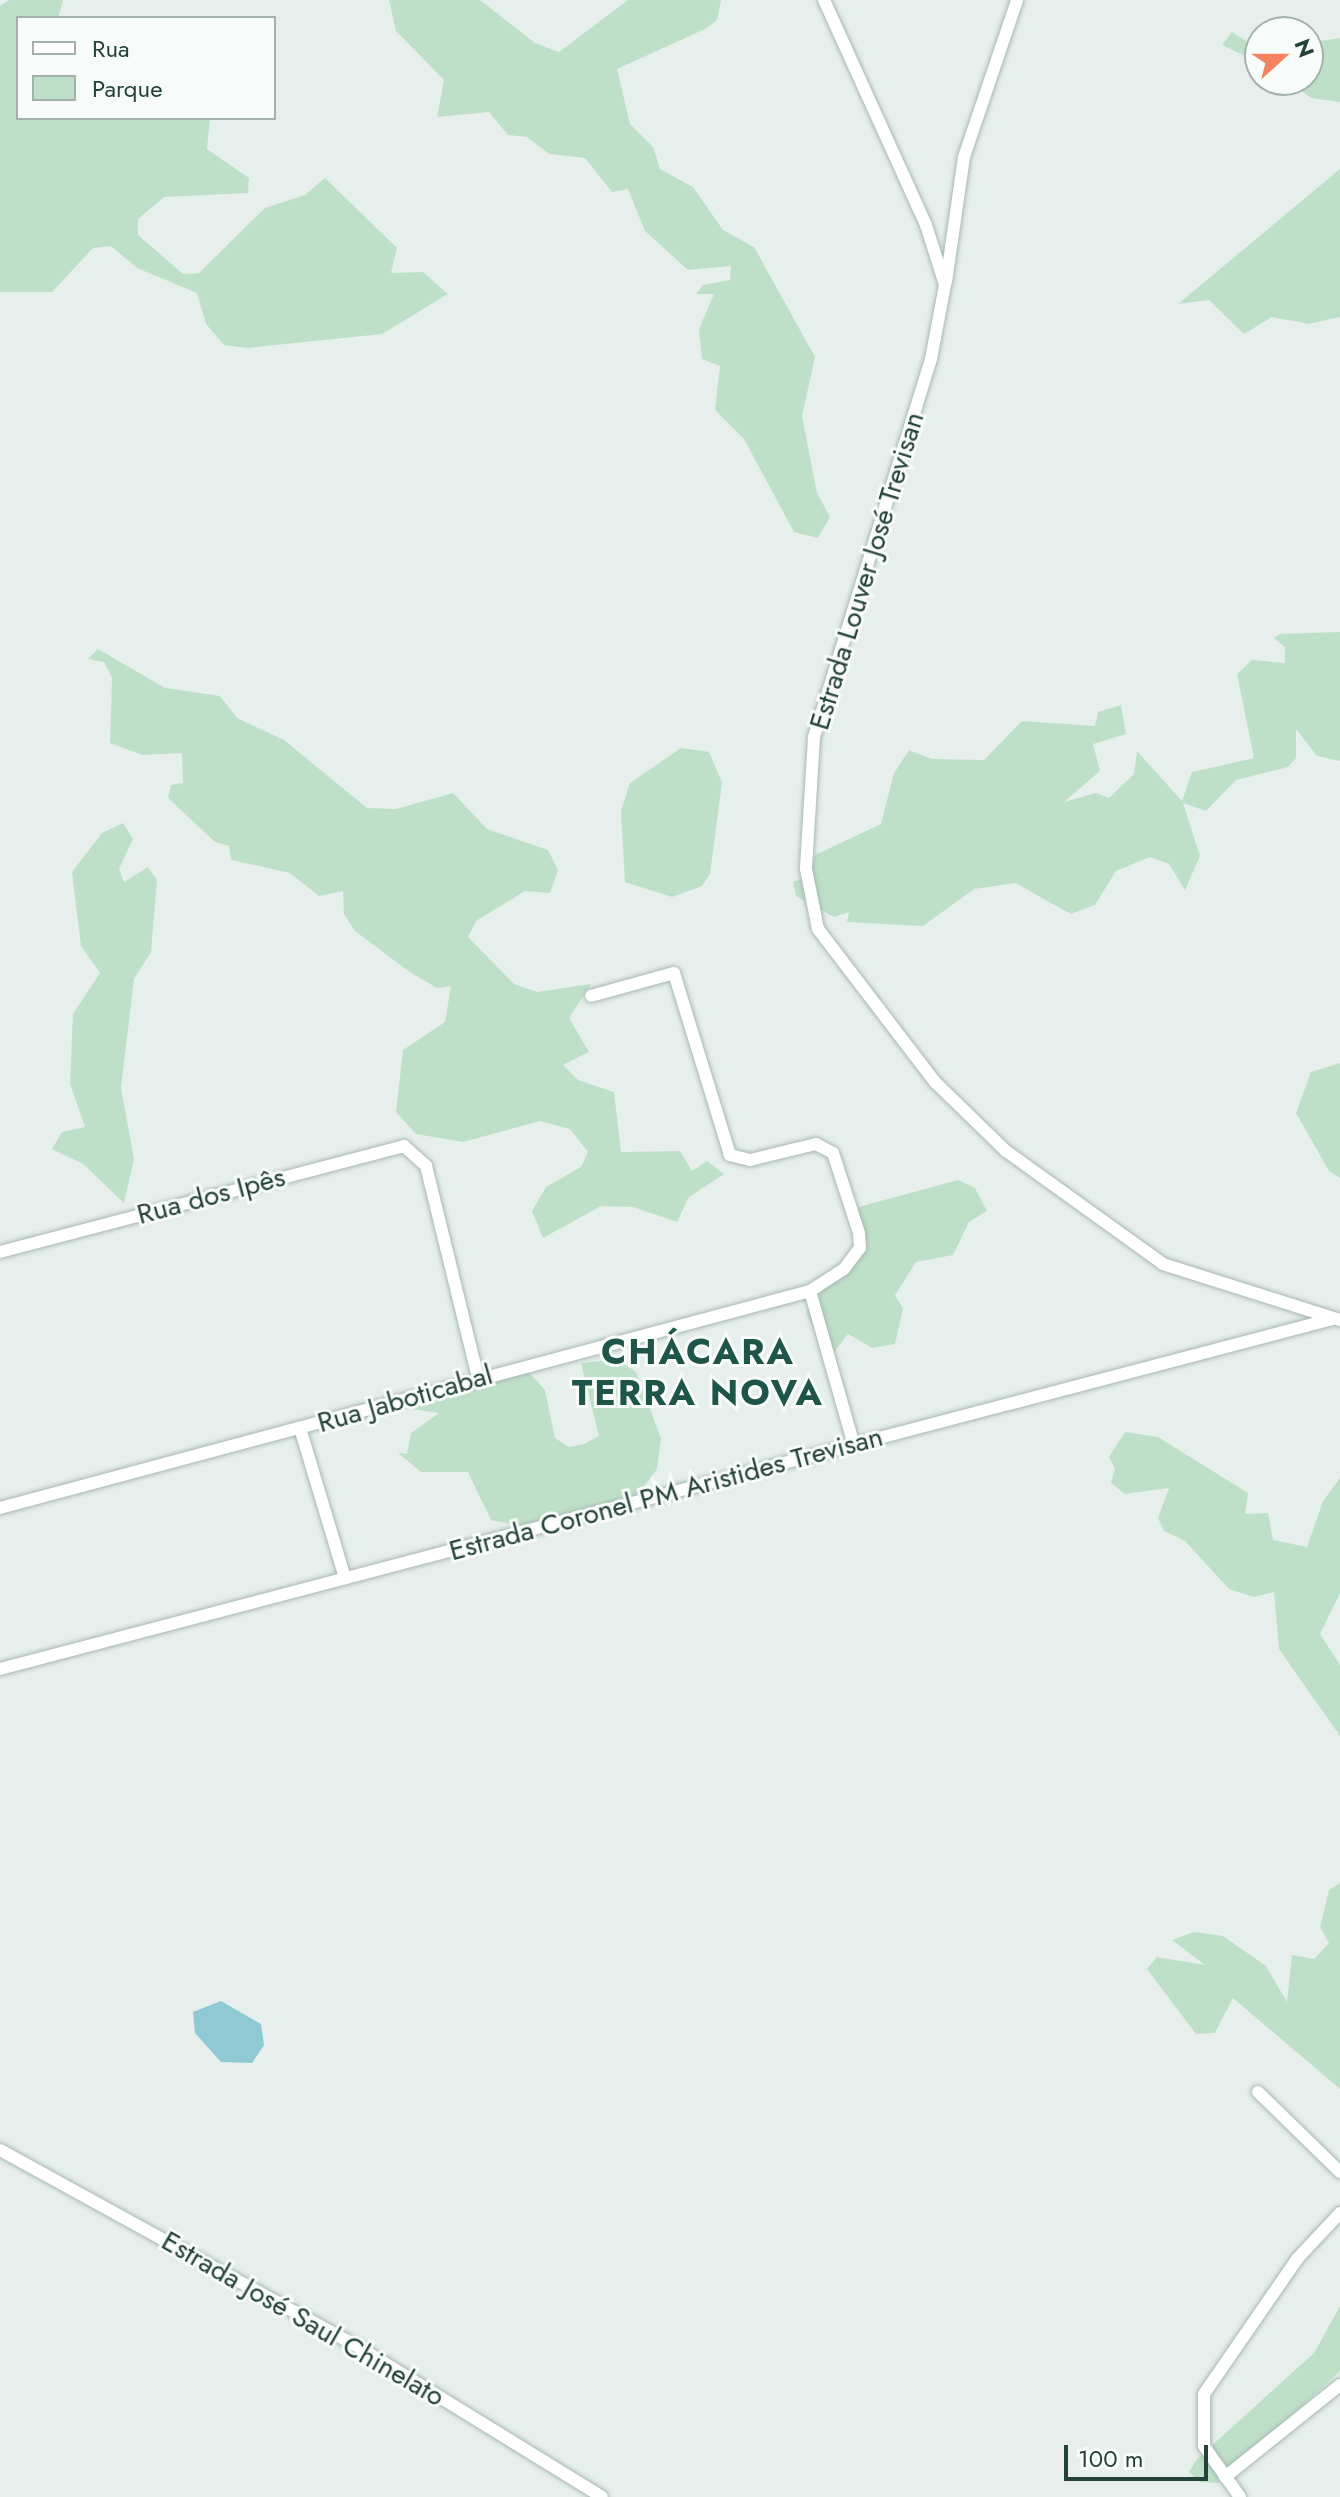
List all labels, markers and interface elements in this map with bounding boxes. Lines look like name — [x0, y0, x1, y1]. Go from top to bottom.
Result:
legend — [16, 16, 276, 120]
north arrow — [1244, 16, 1324, 96]
text: Rua — [92, 31, 130, 66]
text: N — [1286, 34, 1323, 62]
text: Parque — [92, 71, 163, 106]
street label: Estrada Louver José Trevisan — [803, 408, 931, 734]
street label: Rua dos Ipês — [133, 1160, 289, 1232]
district label: CHÁCARA TERRA NOVA — [572, 1329, 824, 1414]
street label: Rua Jaboticabal — [314, 1358, 496, 1440]
street label: Estrada Coronel PM Aristides Trevisan — [446, 1420, 886, 1568]
street label: Estrada José Saul Chinelato — [156, 2224, 450, 2414]
scale bar — [1068, 2429, 1212, 2479]
text: 100 m — [1078, 2441, 1144, 2476]

